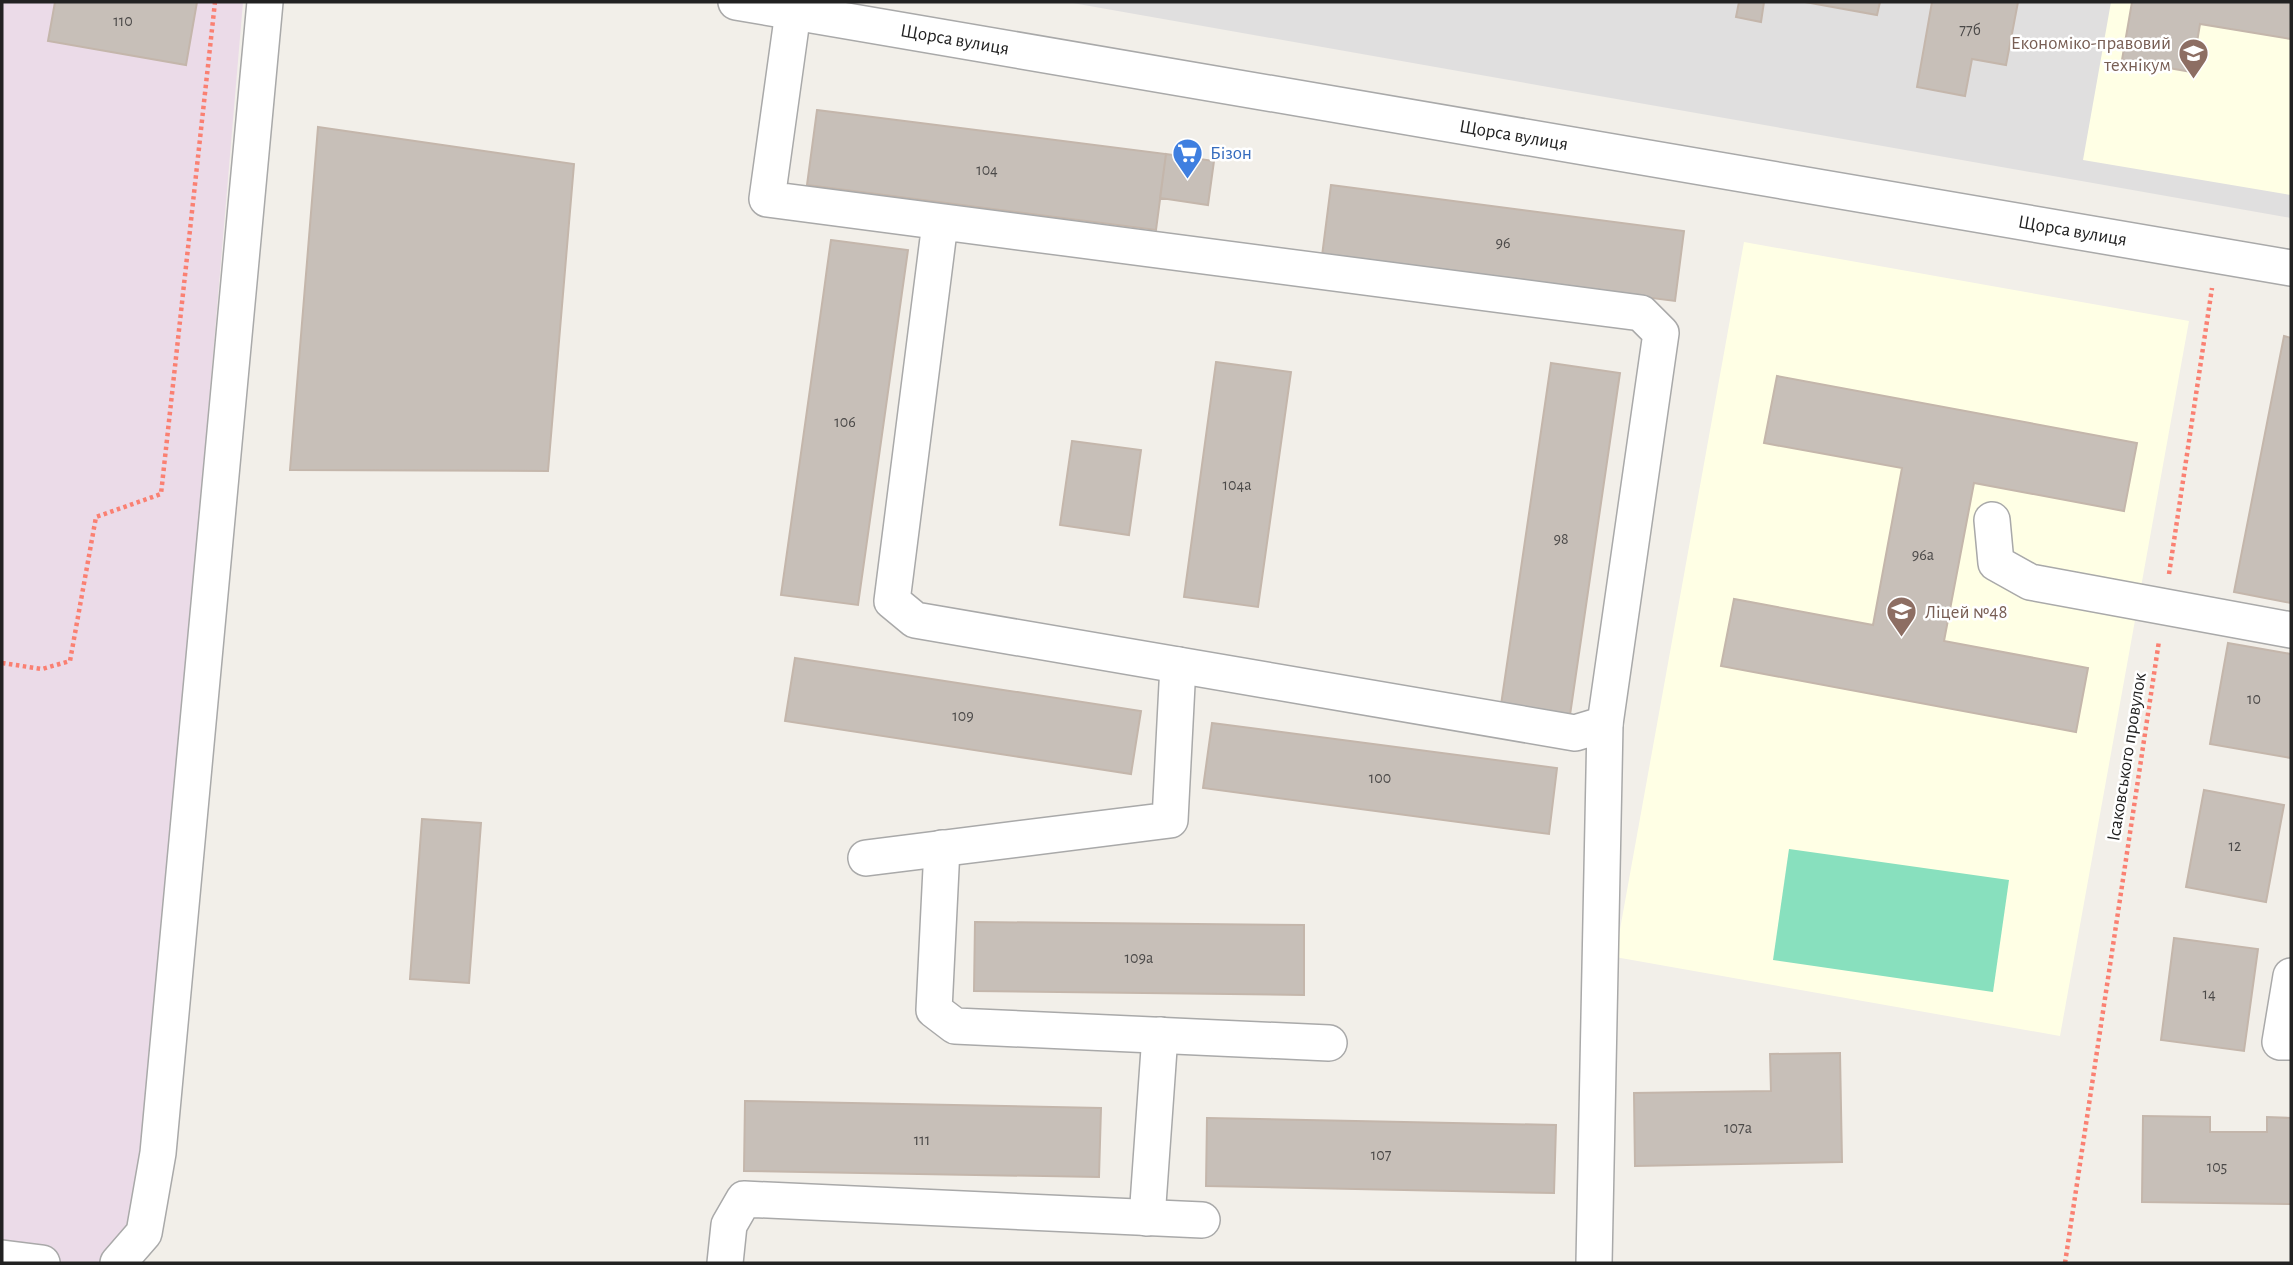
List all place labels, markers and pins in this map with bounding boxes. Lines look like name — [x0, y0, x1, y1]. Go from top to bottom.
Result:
place label: Економіко-правовий технікум — [2011, 34, 2171, 75]
school or university icon: Економіко-правовий технікум — [2177, 37, 2211, 81]
supermarket icon: Бізон — [1170, 136, 1204, 180]
place label: Бізон — [1210, 144, 1252, 163]
school or university icon: Ліцей №48 — [1885, 595, 1919, 639]
place label: Ліцей №48 — [1925, 603, 2007, 622]

